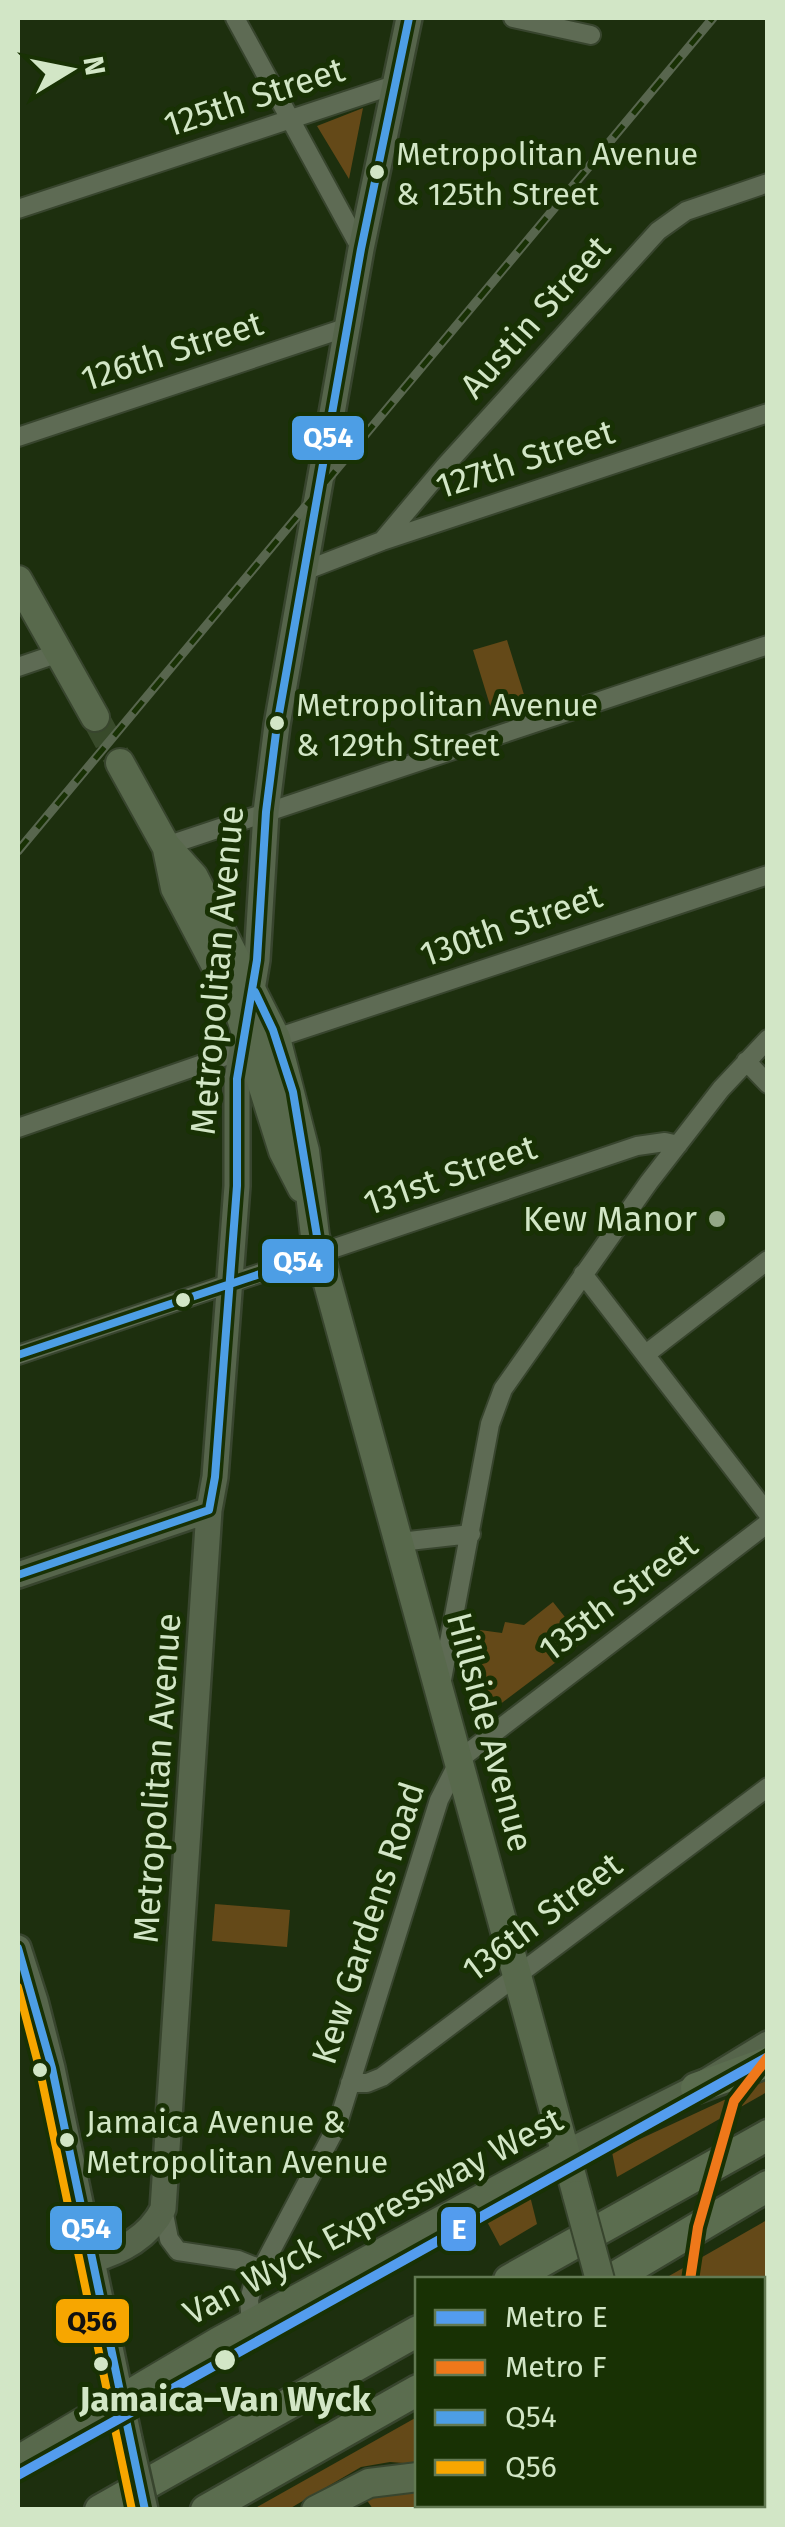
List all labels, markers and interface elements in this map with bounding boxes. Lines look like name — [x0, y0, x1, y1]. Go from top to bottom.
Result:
north arrow — [20, 20, 120, 120]
street label: 125th Street — [159, 48, 350, 146]
text: N — [76, 54, 112, 78]
place label: Metropolitan Avenue & 125th Street — [396, 135, 698, 213]
marker: Metropolitan Avenue & 125th Street — [367, 162, 387, 182]
street label: Austin Street — [451, 227, 619, 407]
street label: 126th Street — [76, 302, 268, 400]
street label: 127th Street — [431, 410, 620, 508]
line badge: Q54 — [290, 414, 366, 462]
text: Q54 — [303, 421, 353, 454]
place label: Metropolitan Avenue & 129th Street — [296, 686, 598, 764]
marker: Metropolitan Avenue & 129th Street — [267, 713, 287, 733]
street label: Metropolitan Avenue — [182, 804, 252, 1136]
street label: 130th Street — [415, 874, 608, 976]
street label: 131st Street — [358, 1126, 542, 1224]
place label: Kew Manor — [523, 1198, 697, 1240]
marker: Kew Manor — [706, 1208, 728, 1230]
line badge: Q54 — [260, 1237, 336, 1285]
text: Q54 — [273, 1245, 323, 1278]
unlabelled marker — [173, 1290, 193, 1310]
street label: 135th Street — [531, 1524, 706, 1670]
street label: Hillside Avenue — [438, 1608, 542, 1856]
street label: Metropolitan Avenue — [125, 1612, 189, 1944]
street label: Kew Gardens Road — [303, 1777, 433, 2069]
street label: 136th Street — [454, 1843, 630, 1991]
unlabelled marker — [30, 2060, 50, 2080]
street label: Van Wyck Expressway West — [176, 2098, 570, 2334]
place label: Jamaica Avenue & Metropolitan Avenue — [86, 2103, 388, 2181]
marker: Jamaica Avenue & Metropolitan Avenue — [57, 2130, 77, 2150]
line badge: Q54 — [48, 2204, 124, 2252]
line badge: E — [439, 2205, 478, 2253]
text: Q54 — [61, 2212, 111, 2245]
legend — [415, 2277, 765, 2507]
line badge: Q56 — [54, 2297, 131, 2345]
text: Metro E — [505, 2299, 608, 2335]
text: Q56 — [67, 2305, 117, 2338]
marker: Jamaica–Van Wyck — [212, 2347, 238, 2373]
text: Metro F — [505, 2349, 606, 2385]
unlabelled marker — [91, 2354, 111, 2374]
place label: Jamaica–Van Wyck — [78, 2378, 371, 2420]
text: Q54 — [505, 2399, 557, 2435]
text: Q56 — [505, 2449, 557, 2485]

